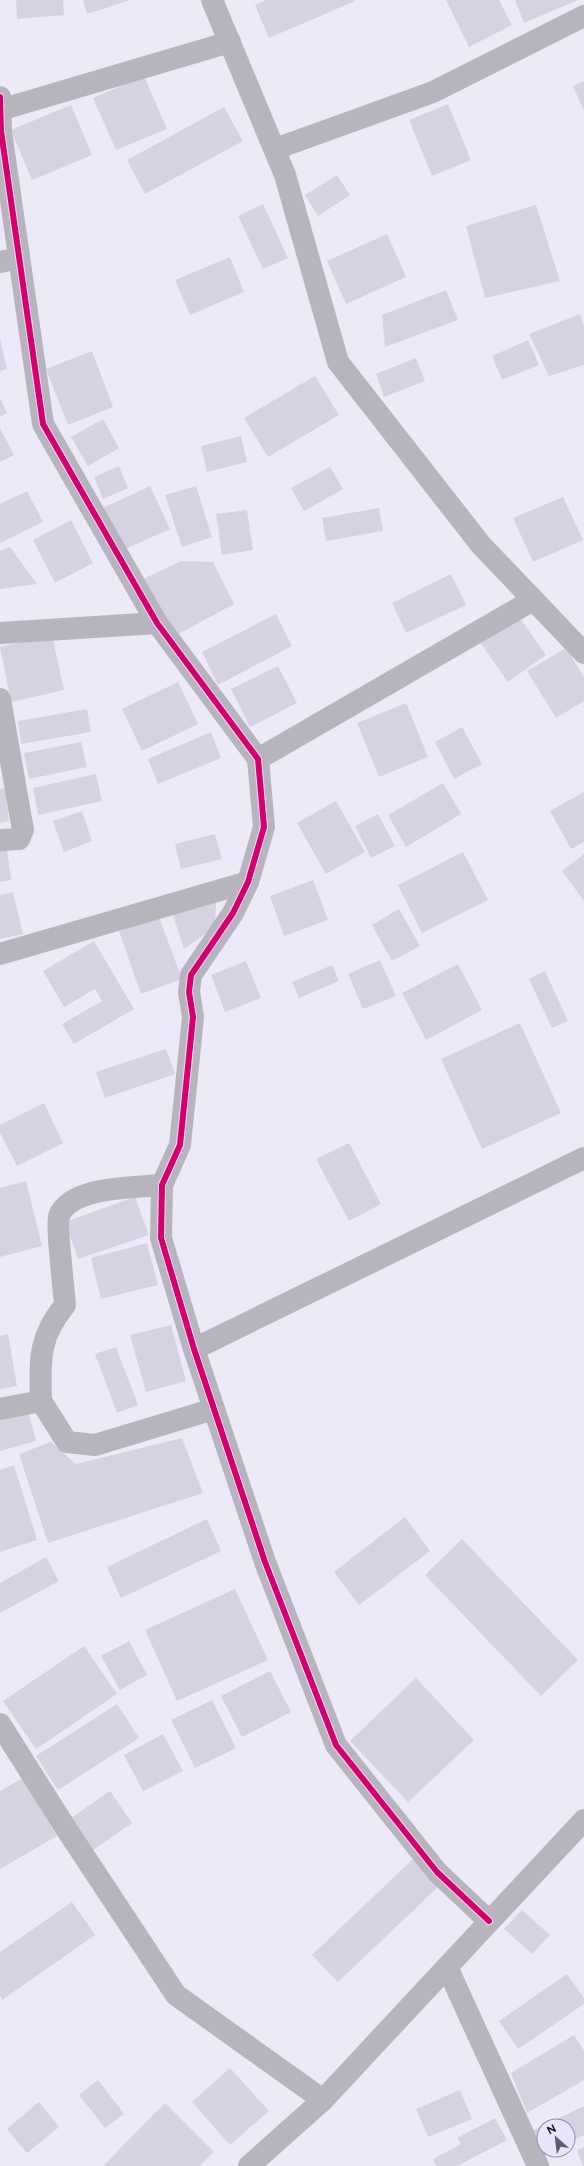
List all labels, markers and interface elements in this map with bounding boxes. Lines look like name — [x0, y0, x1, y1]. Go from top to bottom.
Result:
north arrow — [536, 2118, 576, 2158]
text: N — [545, 2122, 558, 2137]

